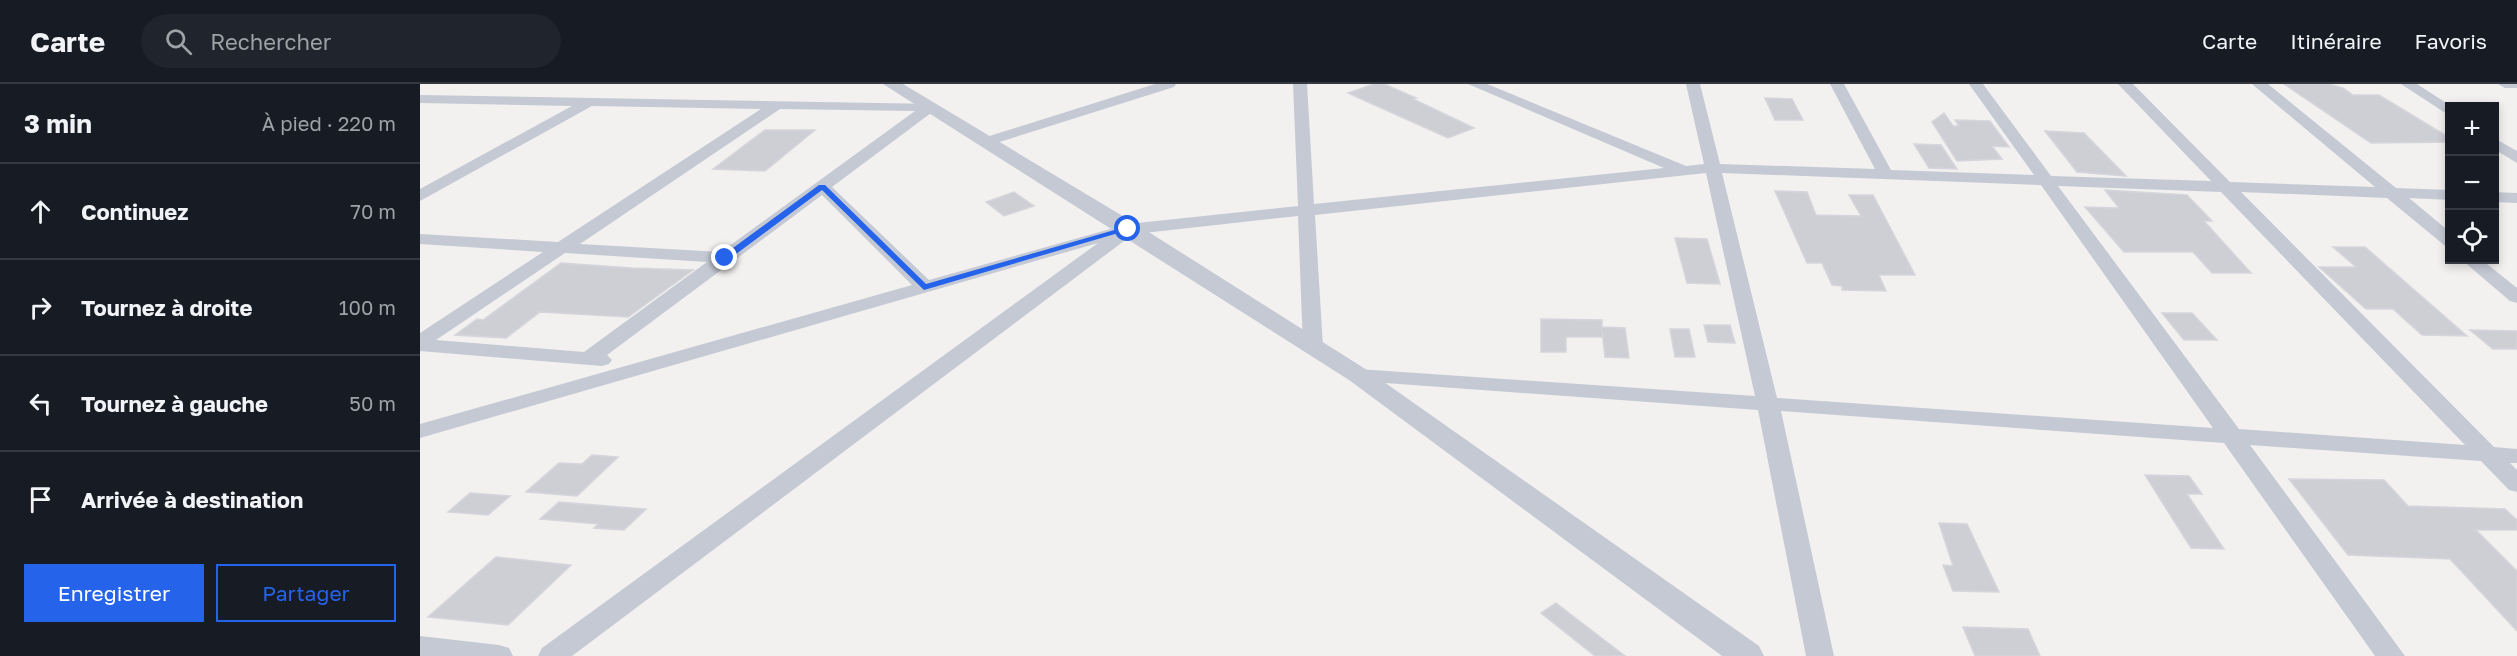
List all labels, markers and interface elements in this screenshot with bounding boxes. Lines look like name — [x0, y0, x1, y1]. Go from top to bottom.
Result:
search box — [141, 14, 561, 68]
text: Carte — [30, 25, 105, 58]
icon: search — [162, 25, 195, 58]
text: Rechercher — [210, 28, 331, 55]
text: Carte — [2202, 28, 2257, 54]
text: Itinéraire — [2290, 28, 2382, 54]
text: Favoris — [2415, 28, 2487, 54]
map controls — [2445, 102, 2499, 264]
button: + — [2445, 102, 2499, 156]
text: 3 min — [24, 108, 92, 139]
text: À pied · 220 m — [262, 111, 396, 135]
button: − — [2445, 156, 2499, 210]
icon: ahead — [24, 195, 57, 228]
text: Continuez — [81, 198, 188, 225]
text: 70 m — [350, 199, 396, 223]
button: locate — [2445, 210, 2499, 264]
route start — [1114, 215, 1140, 241]
route end — [711, 244, 737, 270]
icon: right — [24, 291, 57, 324]
text: Tournez à droite — [81, 294, 252, 321]
text: 100 m — [339, 295, 396, 319]
icon: left — [24, 387, 57, 420]
text: Tournez à gauche — [81, 390, 268, 417]
text: 50 m — [349, 391, 396, 415]
icon: arrive — [24, 483, 57, 516]
text: Arrivée à destination — [81, 486, 303, 513]
button: Enregistrer — [24, 564, 204, 622]
button: Partager — [216, 564, 396, 622]

